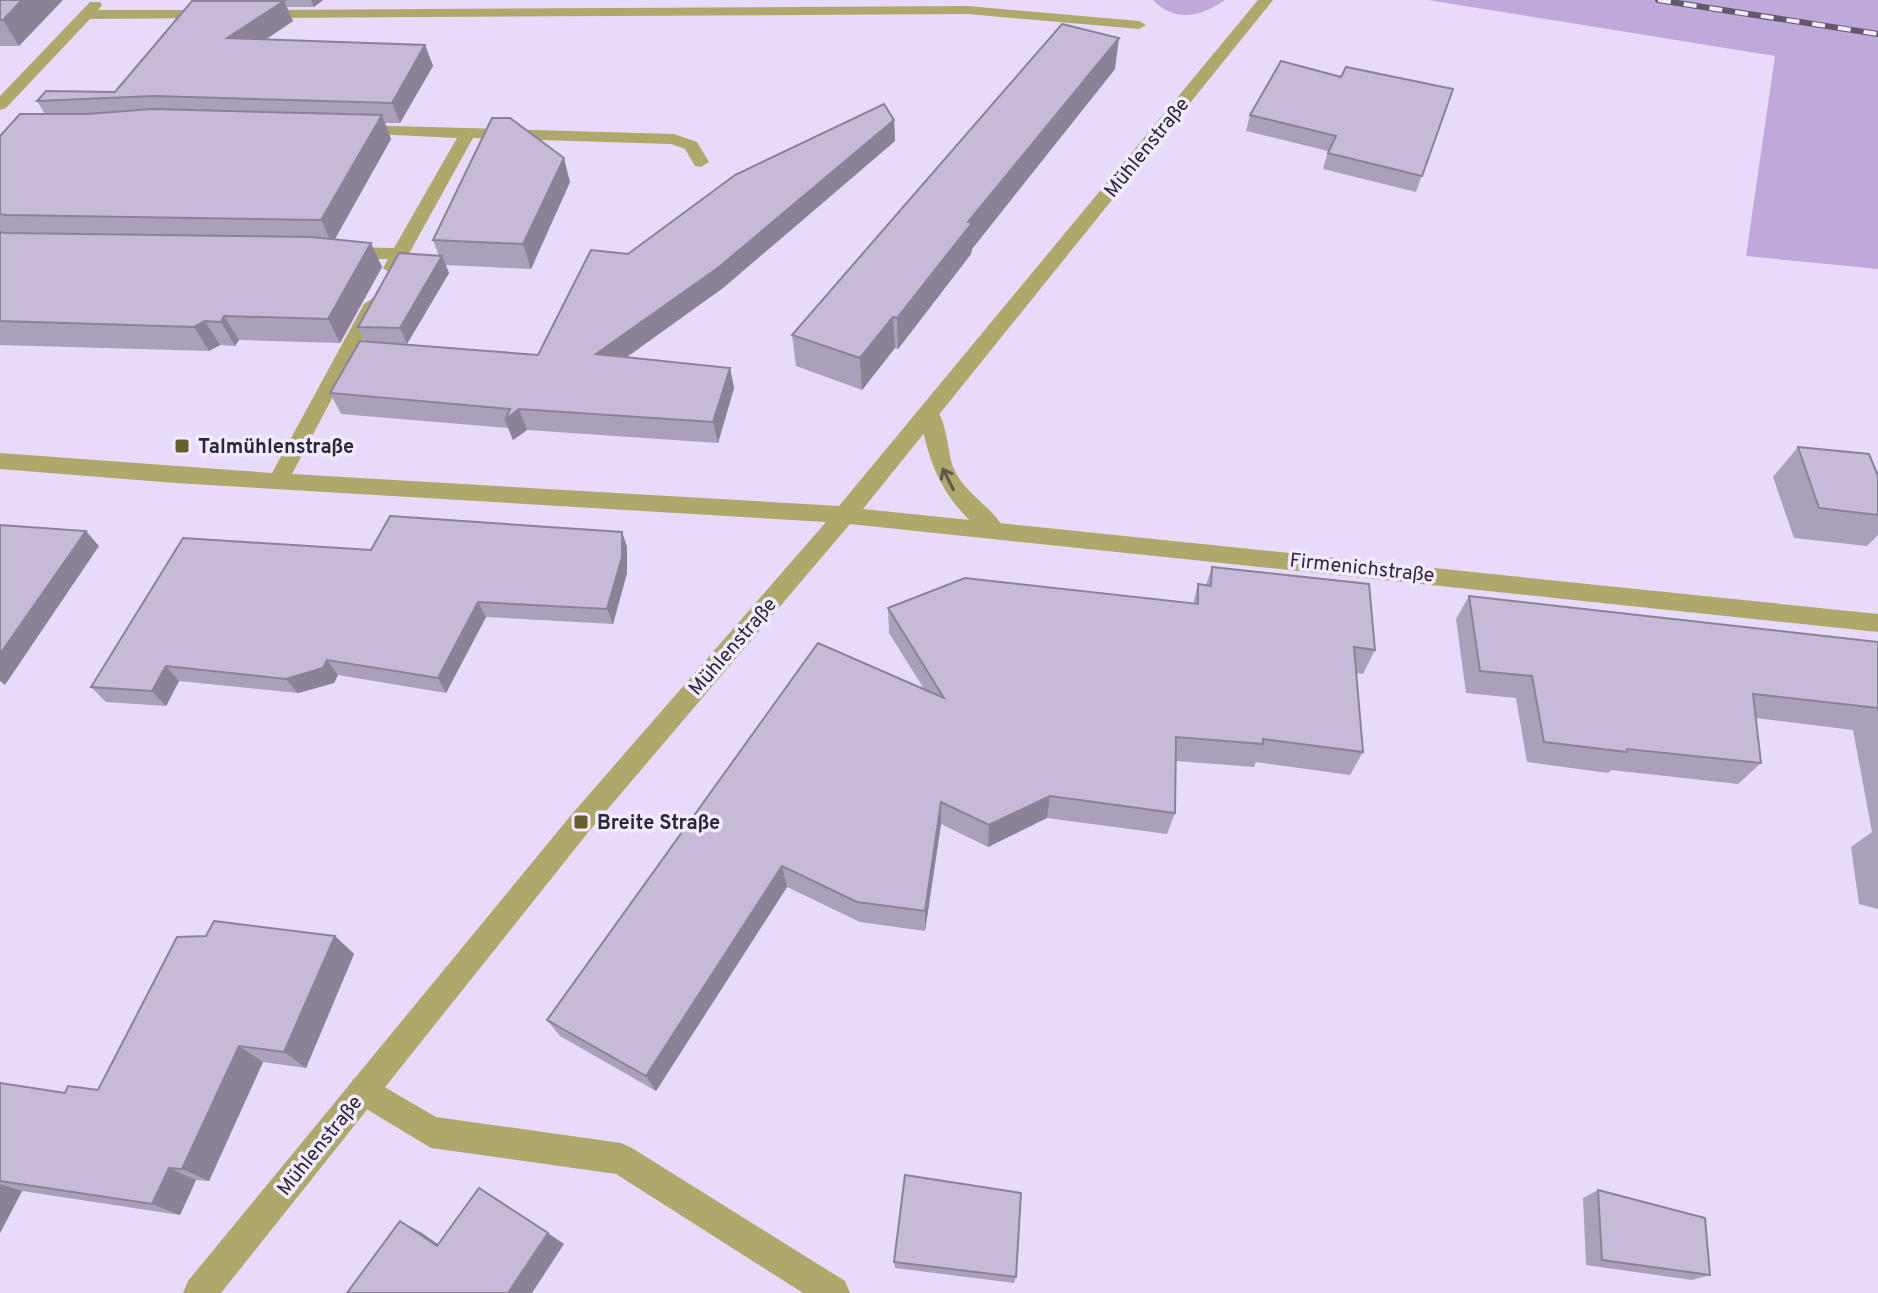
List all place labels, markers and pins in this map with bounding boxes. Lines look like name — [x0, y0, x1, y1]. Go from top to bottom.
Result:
place label: Talmühlenstraße — [198, 435, 354, 461]
marker: Talmühlenstraße — [173, 437, 191, 455]
place label: Breite Straße — [597, 811, 720, 837]
marker: Breite Straße — [572, 813, 590, 831]

